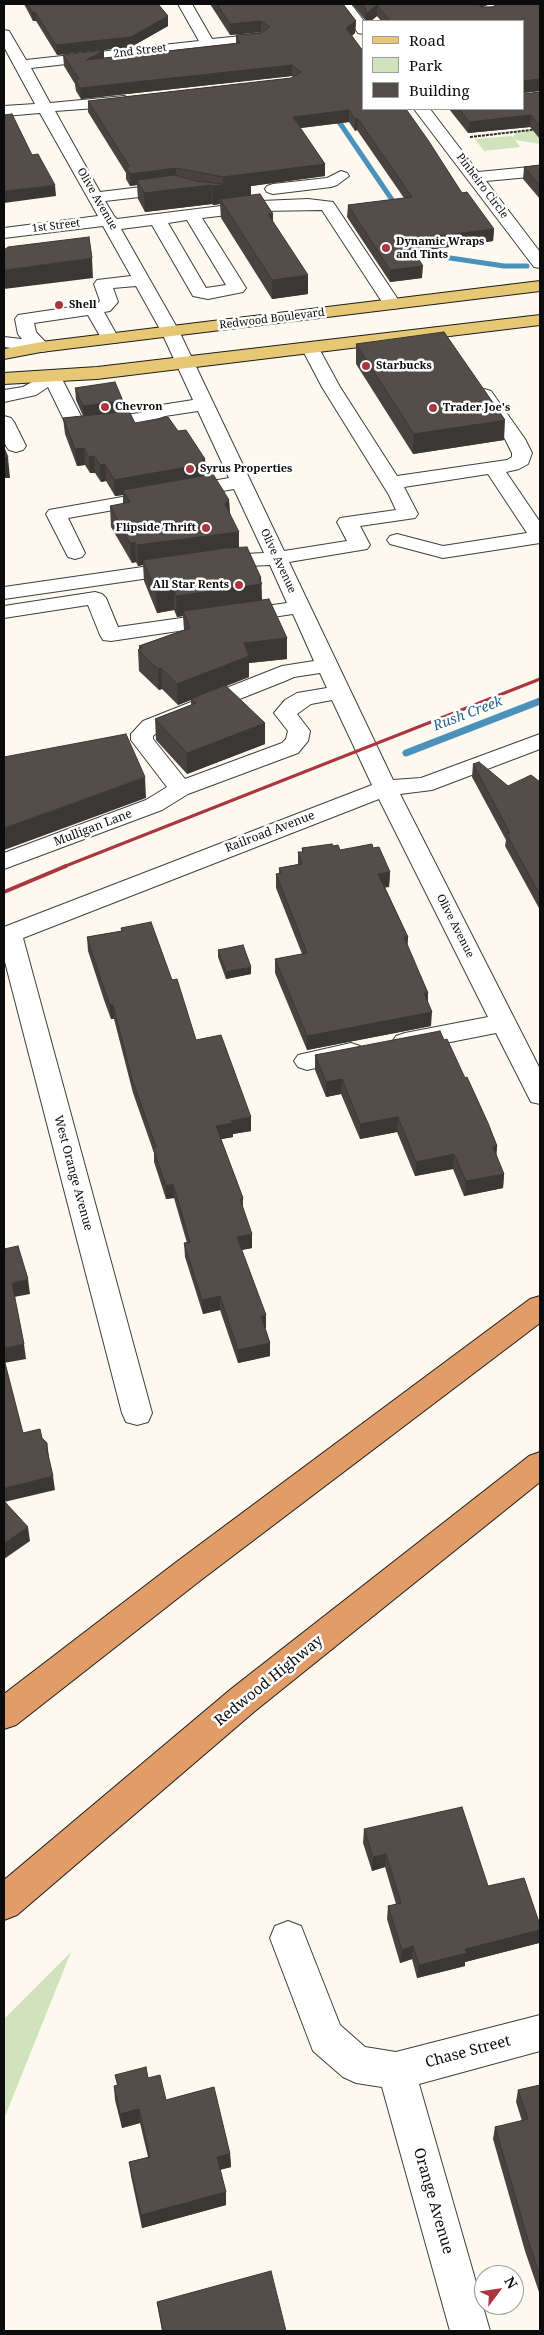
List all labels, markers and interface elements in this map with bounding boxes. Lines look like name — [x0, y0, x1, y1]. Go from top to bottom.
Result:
legend — [362, 20, 524, 110]
text: Road — [409, 30, 445, 50]
street label: 2nd Street — [113, 41, 167, 61]
text: Park — [409, 55, 442, 75]
text: Building — [409, 80, 470, 100]
street label: Pinheiro Circle — [453, 151, 511, 221]
street label: Olive Avenue — [74, 166, 120, 232]
street label: 1st Street — [31, 216, 81, 236]
place label: Dynamic Wraps and Tints — [396, 235, 484, 261]
marker: Dynamic Wraps and Tints — [380, 242, 392, 254]
place label: Shell — [69, 298, 97, 312]
marker: Shell — [53, 299, 65, 311]
street label: Redwood Boulevard — [219, 306, 325, 332]
place label: Starbucks — [376, 359, 432, 373]
marker: Starbucks — [360, 360, 372, 372]
place label: Chevron — [115, 400, 162, 414]
marker: Chevron — [99, 401, 111, 413]
place label: Trader Joe's — [443, 401, 510, 415]
marker: Trader Joe's — [427, 402, 439, 414]
place label: Syrus Properties — [200, 462, 292, 476]
marker: Syrus Properties — [184, 463, 196, 475]
place label: Flipside Thrift — [116, 521, 196, 535]
marker: Flipside Thrift — [200, 522, 212, 534]
street label: Olive Avenue — [257, 527, 299, 595]
place label: All Star Rents — [153, 578, 229, 592]
marker: All Star Rents — [233, 579, 245, 591]
water label: Rush Creek — [431, 693, 505, 735]
street label: Mulligan Lane — [52, 806, 134, 850]
street label: Railroad Avenue — [223, 808, 317, 856]
street label: Olive Avenue — [433, 892, 477, 960]
street label: West Orange Avenue — [51, 1114, 95, 1232]
street label: Redwood Highway — [211, 1632, 327, 1730]
street label: Chase Street — [423, 2032, 513, 2072]
street label: Orange Avenue — [409, 2146, 457, 2256]
north arrow — [474, 2265, 524, 2315]
text: N — [500, 2273, 522, 2292]

